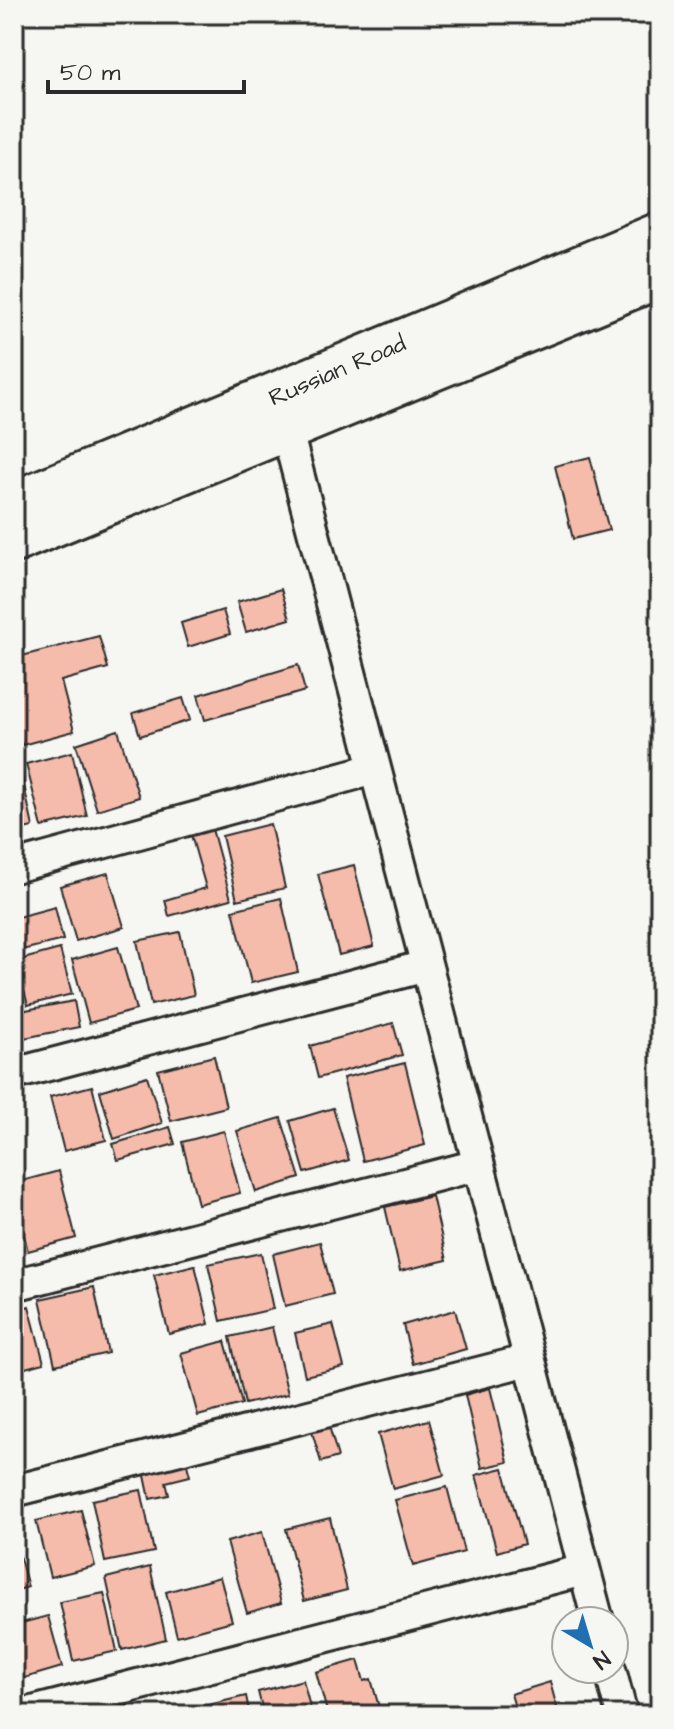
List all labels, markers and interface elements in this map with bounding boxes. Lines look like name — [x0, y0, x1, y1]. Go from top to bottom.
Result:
scale bar — [48, 44, 244, 94]
text: 50 m — [60, 56, 121, 90]
street label: Russian Road — [264, 327, 411, 415]
north arrow — [550, 1605, 630, 1685]
text: N — [586, 1643, 616, 1676]

